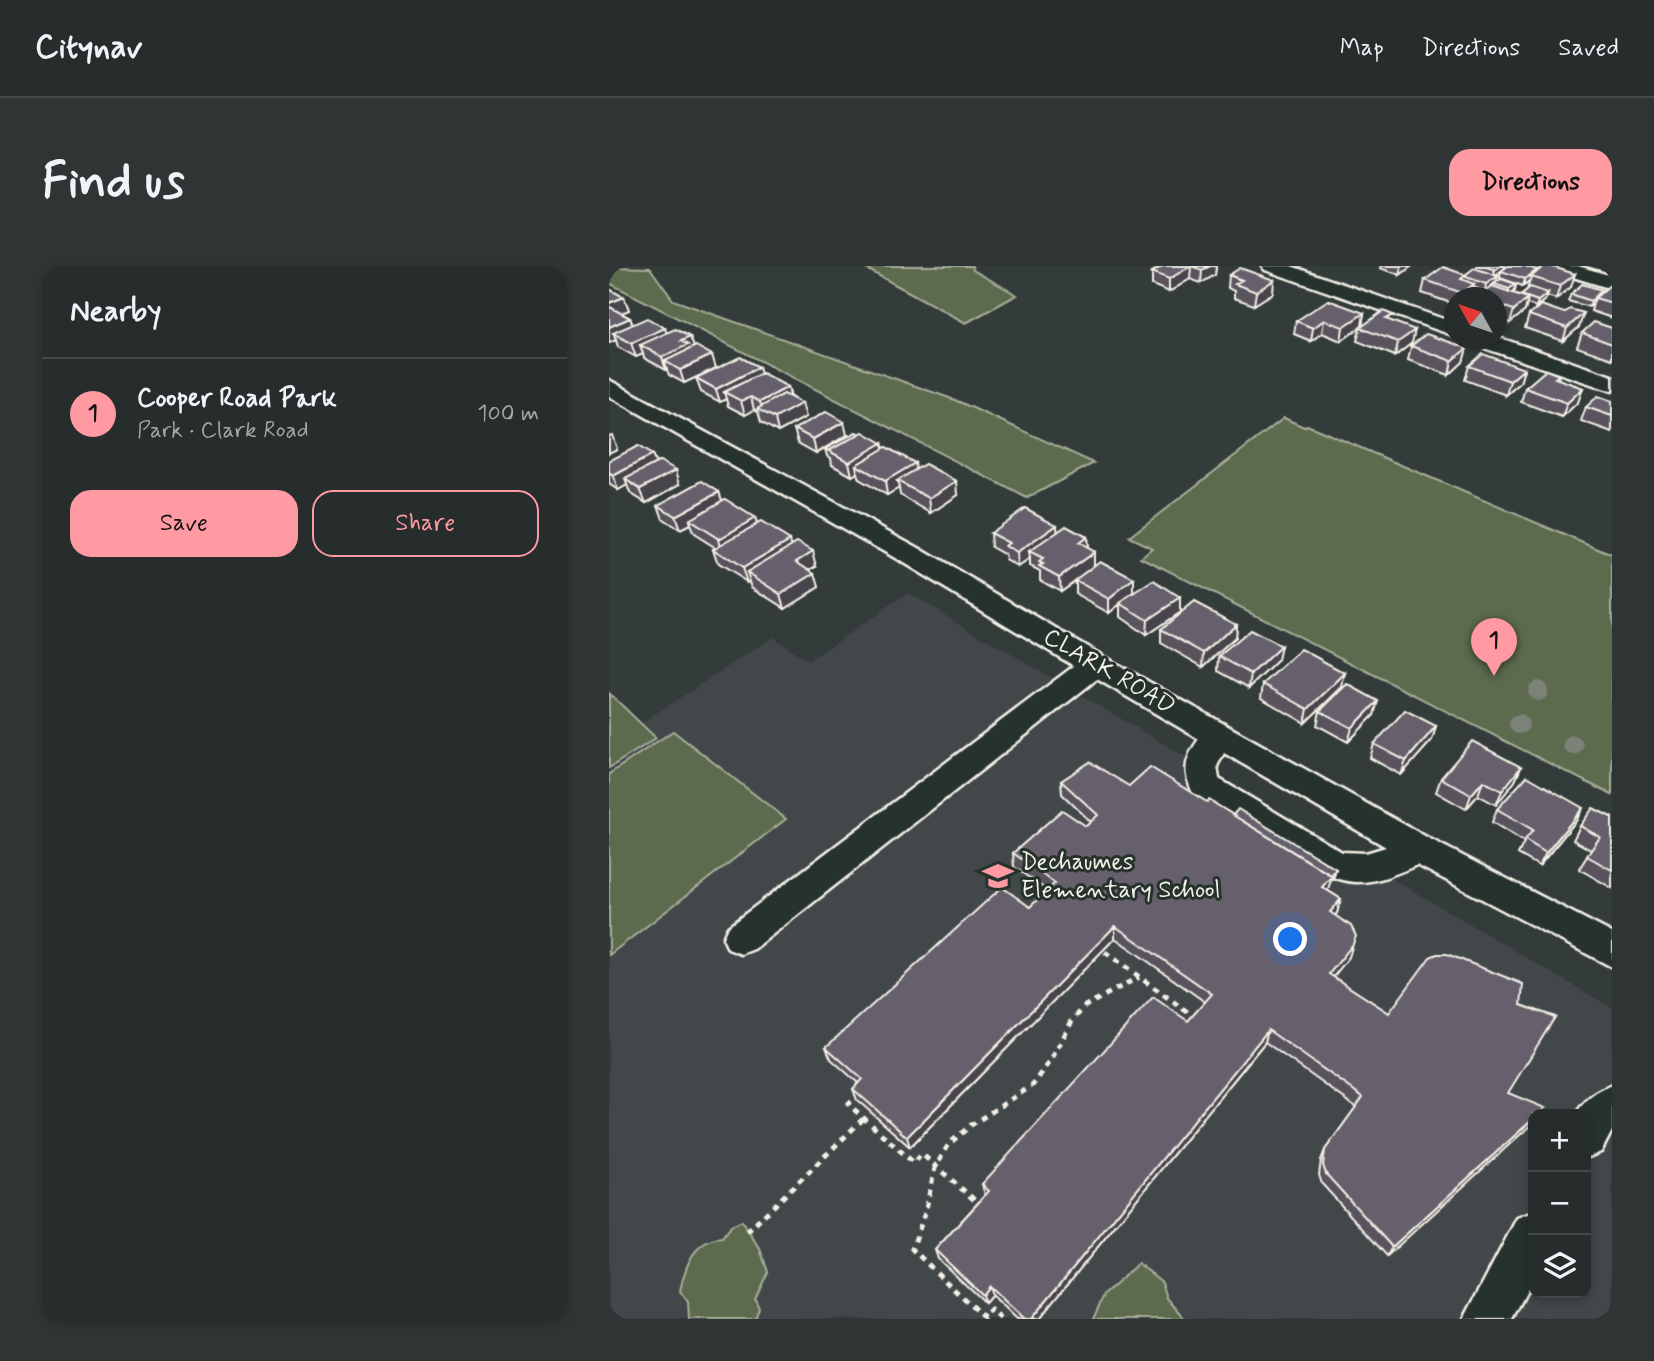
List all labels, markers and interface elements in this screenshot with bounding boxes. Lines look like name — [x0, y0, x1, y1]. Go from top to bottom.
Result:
text: Citynav — [35, 26, 142, 70]
text: Map — [1340, 33, 1384, 64]
text: Directions — [1422, 33, 1520, 64]
text: Saved — [1558, 33, 1619, 64]
button: Directions — [1449, 149, 1612, 216]
text: Find us — [42, 150, 185, 215]
north arrow — [1444, 287, 1507, 350]
text: Nearby — [70, 292, 161, 331]
text: Cooper Road Park — [137, 382, 337, 416]
text: 1 — [88, 399, 98, 429]
text: 100 m — [477, 399, 539, 429]
text: Park · Clark Road — [137, 416, 309, 446]
button: Save — [70, 490, 298, 557]
button: Share — [312, 490, 539, 557]
pin: 1 — [1471, 618, 1517, 676]
street label: CLARK ROAD — [1037, 622, 1181, 722]
place label: Dechaumes Elementary School — [1021, 847, 1220, 906]
school or university icon: Dechaumes Elementary School — [981, 859, 1015, 893]
your location — [1273, 922, 1307, 956]
map controls — [1528, 1109, 1591, 1298]
button: + — [1528, 1109, 1591, 1172]
button: − — [1528, 1172, 1591, 1235]
button: layers — [1528, 1235, 1591, 1298]

